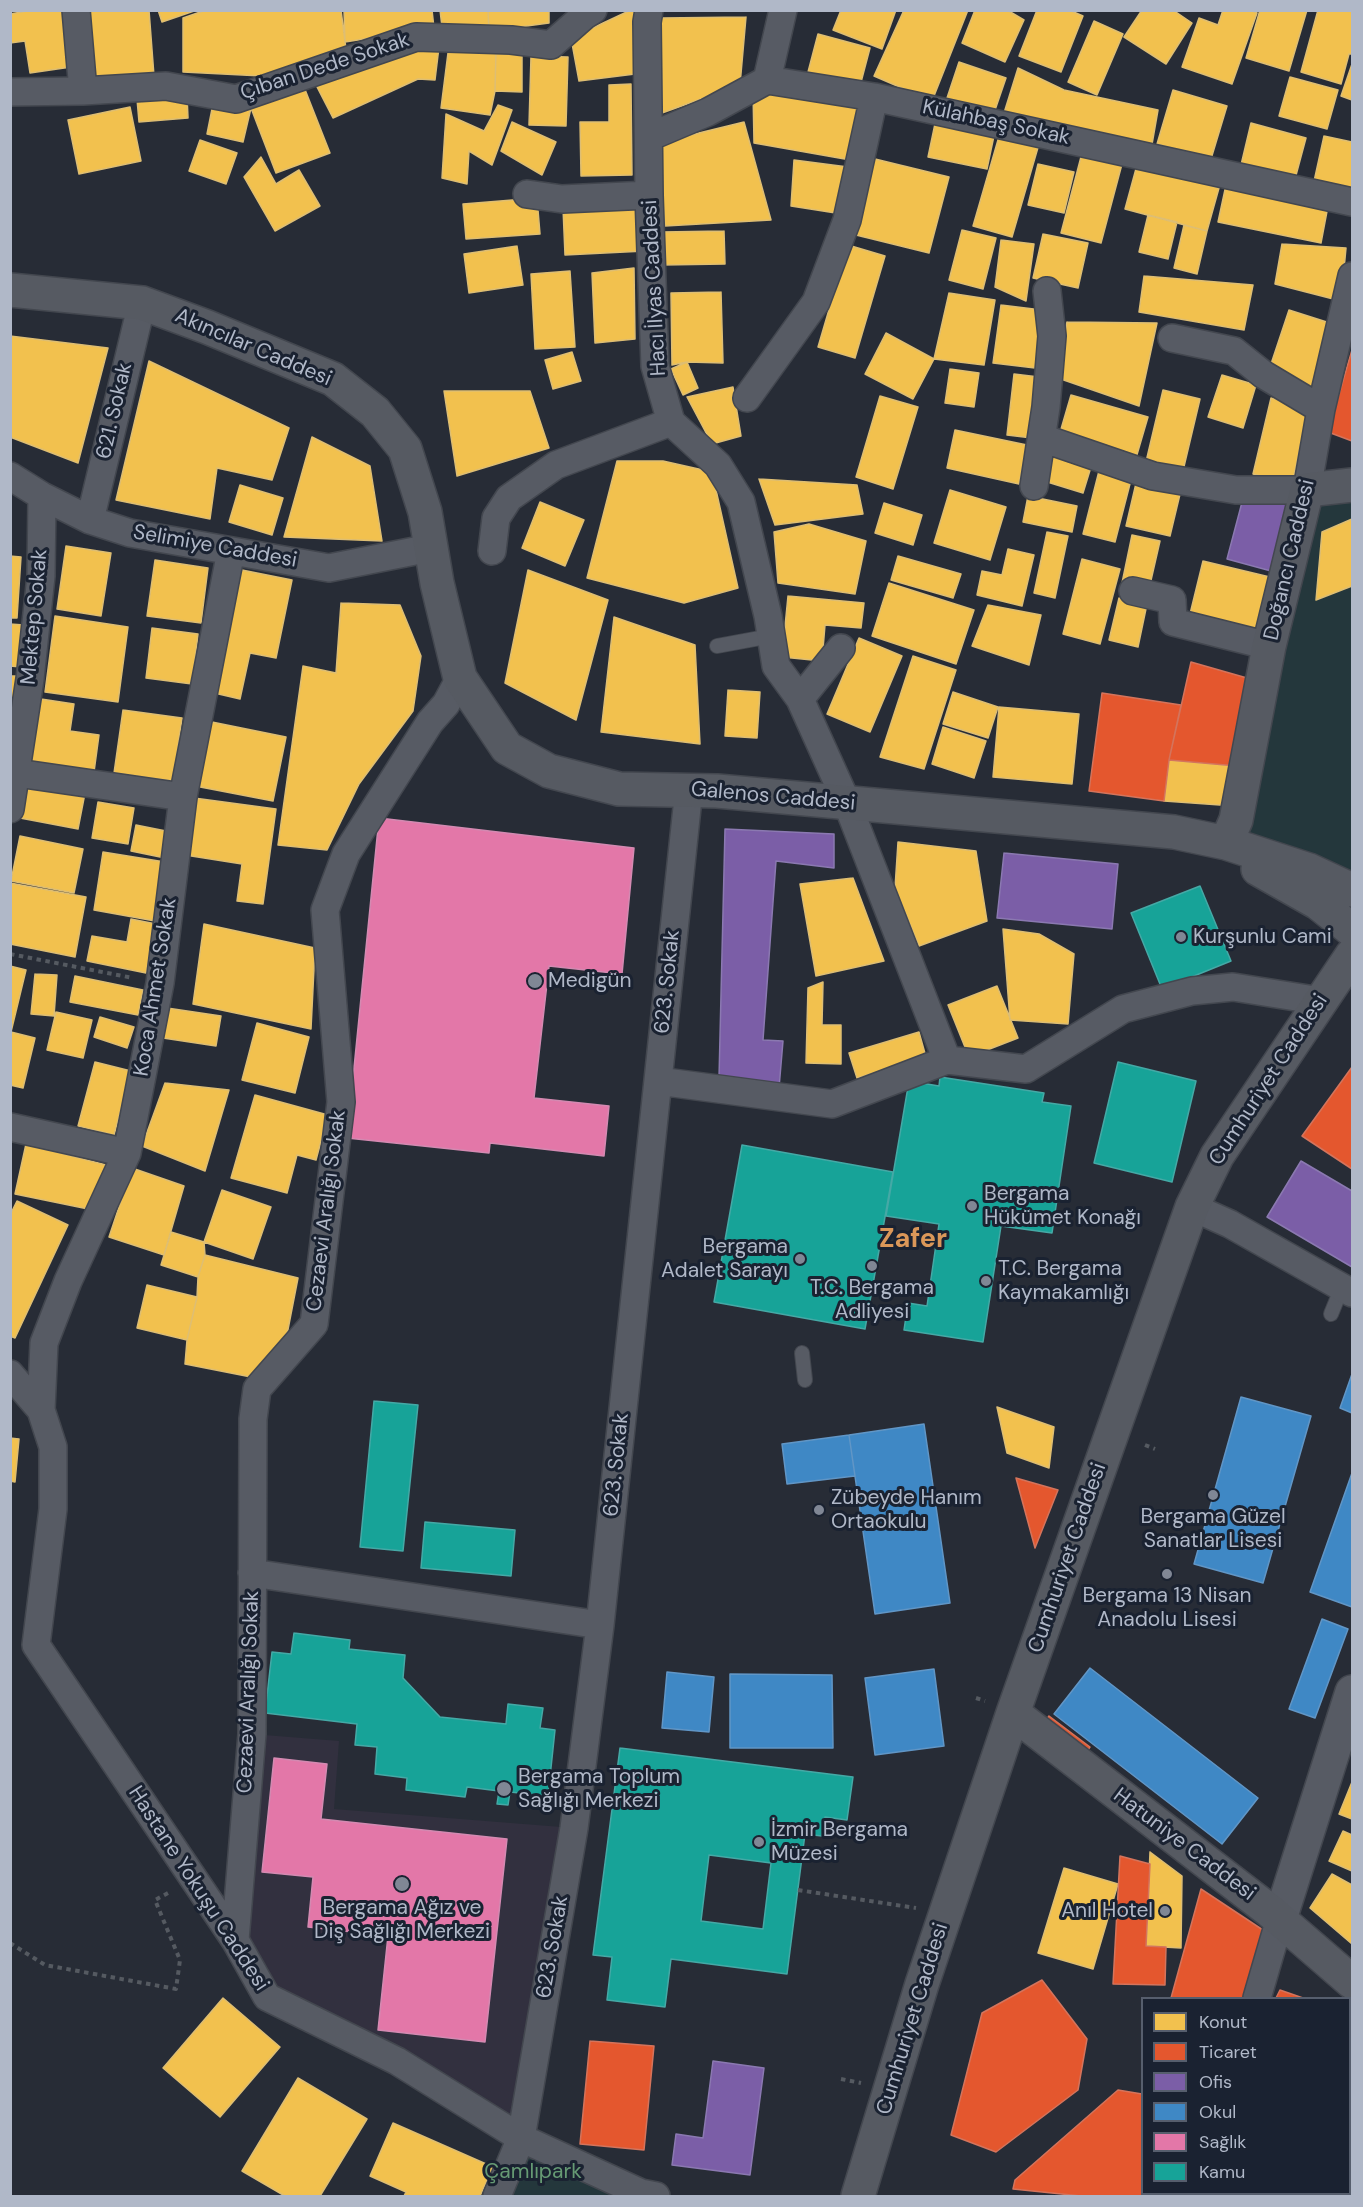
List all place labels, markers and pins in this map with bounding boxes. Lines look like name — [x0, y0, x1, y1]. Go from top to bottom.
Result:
place label: Kurşunlu Cami — [1193, 924, 1332, 950]
marker: Kurşunlu Cami — [1174, 930, 1188, 944]
place label: Medigün — [548, 968, 632, 994]
marker: Medigün — [526, 972, 544, 990]
place label: Bergama Hükümet Konağı — [984, 1181, 1141, 1231]
marker: Bergama Hükümet Konağı — [965, 1199, 979, 1213]
place label: Bergama Adalet Sarayı — [661, 1234, 788, 1284]
marker: Bergama Adalet Sarayı — [793, 1252, 807, 1266]
place label: T.C. Bergama Kaymakamlığı — [998, 1256, 1129, 1306]
marker: T.C. Bergama Adliyesi — [865, 1259, 879, 1273]
marker: T.C. Bergama Kaymakamlığı — [979, 1274, 993, 1288]
place label: T.C. Bergama Adliyesi — [810, 1275, 934, 1325]
place label: Zübeyde Hanım Ortaokulu — [831, 1485, 982, 1535]
marker: Bergama Güzel Sanatlar Lisesi — [1206, 1488, 1220, 1502]
marker: Zübeyde Hanım Ortaokulu — [812, 1503, 826, 1517]
place label: Bergama Güzel Sanatlar Lisesi — [1140, 1504, 1286, 1554]
marker: Bergama 13 Nisan Anadolu Lisesi — [1160, 1567, 1174, 1581]
place label: Bergama 13 Nisan Anadolu Lisesi — [1082, 1583, 1252, 1633]
place label: Bergama Toplum Sağlığı Merkezi — [518, 1764, 680, 1814]
marker: Bergama Toplum Sağlığı Merkezi — [495, 1780, 513, 1798]
place label: İzmir Bergama Müzesi — [771, 1817, 908, 1867]
marker: İzmir Bergama Müzesi — [752, 1835, 766, 1849]
marker: Bergama Ağız ve Diş Sağlığı Merkezi — [393, 1875, 411, 1893]
place label: Bergama Ağız ve Diş Sağlığı Merkezi — [314, 1895, 490, 1945]
place label: Anıl Hotel — [1061, 1898, 1153, 1924]
marker: Anıl Hotel — [1158, 1904, 1172, 1918]

